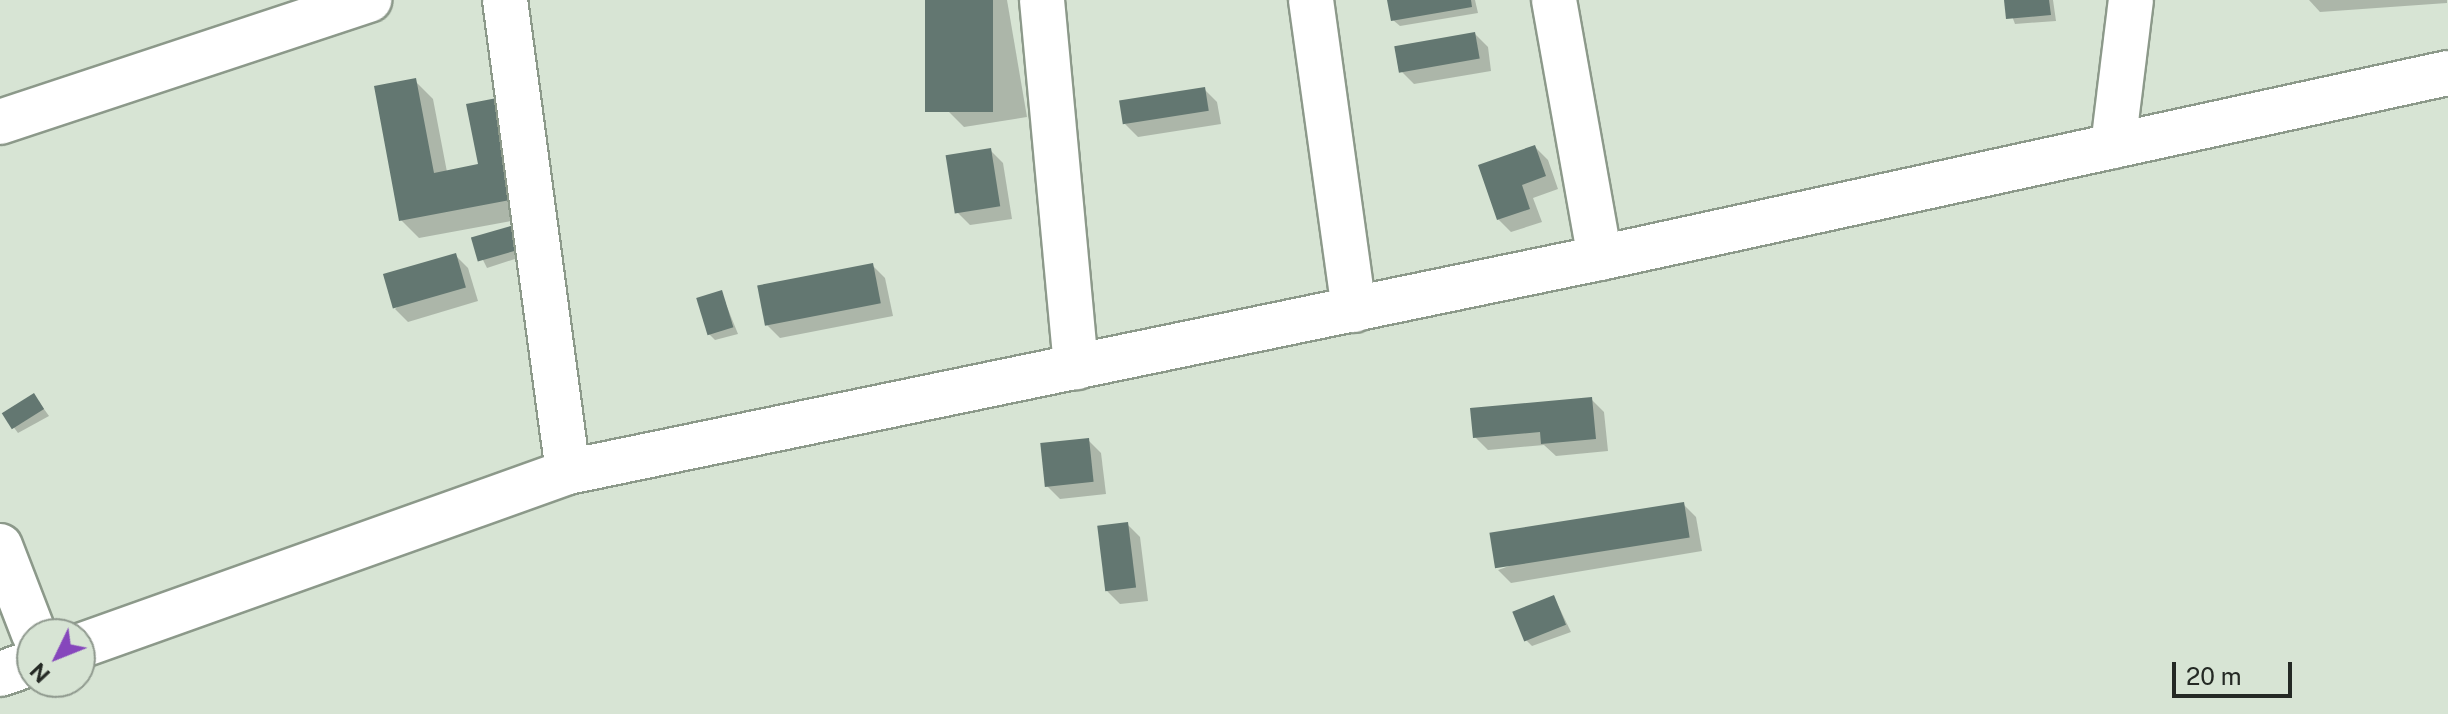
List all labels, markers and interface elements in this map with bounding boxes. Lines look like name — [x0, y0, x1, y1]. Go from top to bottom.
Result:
north arrow — [16, 618, 96, 698]
scale bar — [2176, 646, 2296, 696]
text: N — [25, 658, 55, 688]
text: 20 m — [2186, 662, 2242, 690]

